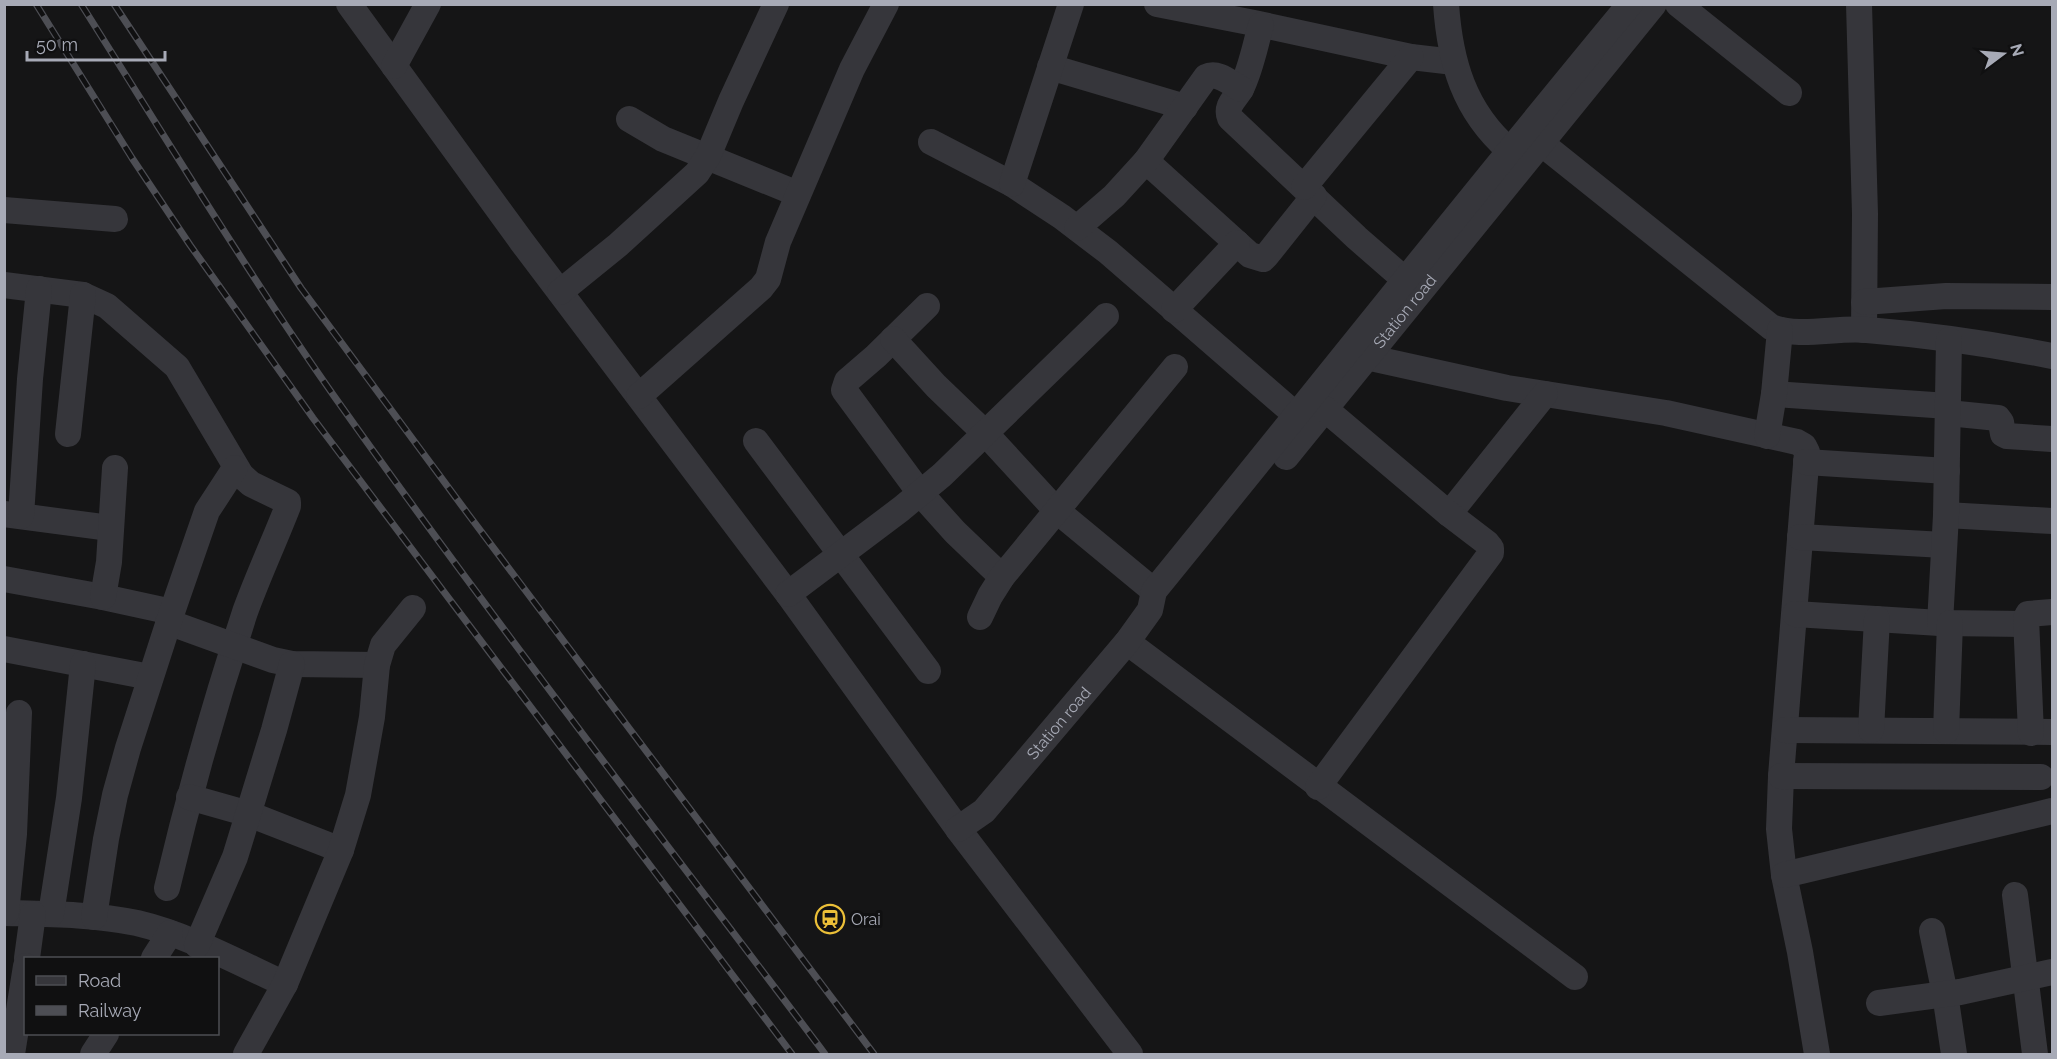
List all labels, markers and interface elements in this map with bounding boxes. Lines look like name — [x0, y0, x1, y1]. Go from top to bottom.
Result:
scale bar — [27, 24, 165, 62]
north arrow — [1973, 24, 2033, 84]
text: 50 m — [36, 34, 78, 55]
text: N — [2006, 42, 2028, 58]
street label: Station road — [1369, 271, 1440, 352]
street label: Station road — [1023, 683, 1095, 763]
station icon: Orai — [814, 903, 846, 935]
place label: Orai — [851, 910, 881, 929]
legend — [24, 957, 219, 1035]
text: Road — [78, 970, 121, 991]
text: Railway — [78, 1000, 142, 1021]

